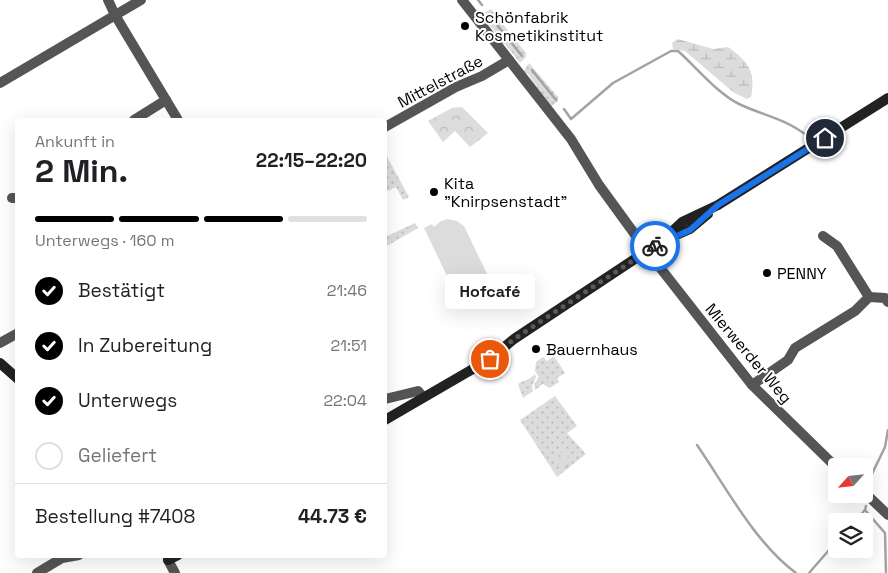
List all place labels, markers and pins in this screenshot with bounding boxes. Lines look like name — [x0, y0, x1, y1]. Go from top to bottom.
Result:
place label: Schönfabrik Kosmetikinstitut — [475, 7, 603, 46]
marker: Schönfabrik Kosmetikinstitut — [459, 20, 471, 32]
pin — [804, 117, 846, 159]
place label: Kita "Knirpsenstadt" — [444, 173, 567, 212]
marker: Kita "Knirpsenstadt" — [428, 186, 440, 198]
place label: PENNY — [777, 263, 827, 284]
marker: PENNY — [761, 267, 773, 279]
callout: Hofcafé — [445, 274, 535, 309]
pin — [469, 338, 511, 380]
place label: Bauernhaus — [546, 339, 638, 360]
marker: Bauernhaus — [530, 343, 542, 355]

